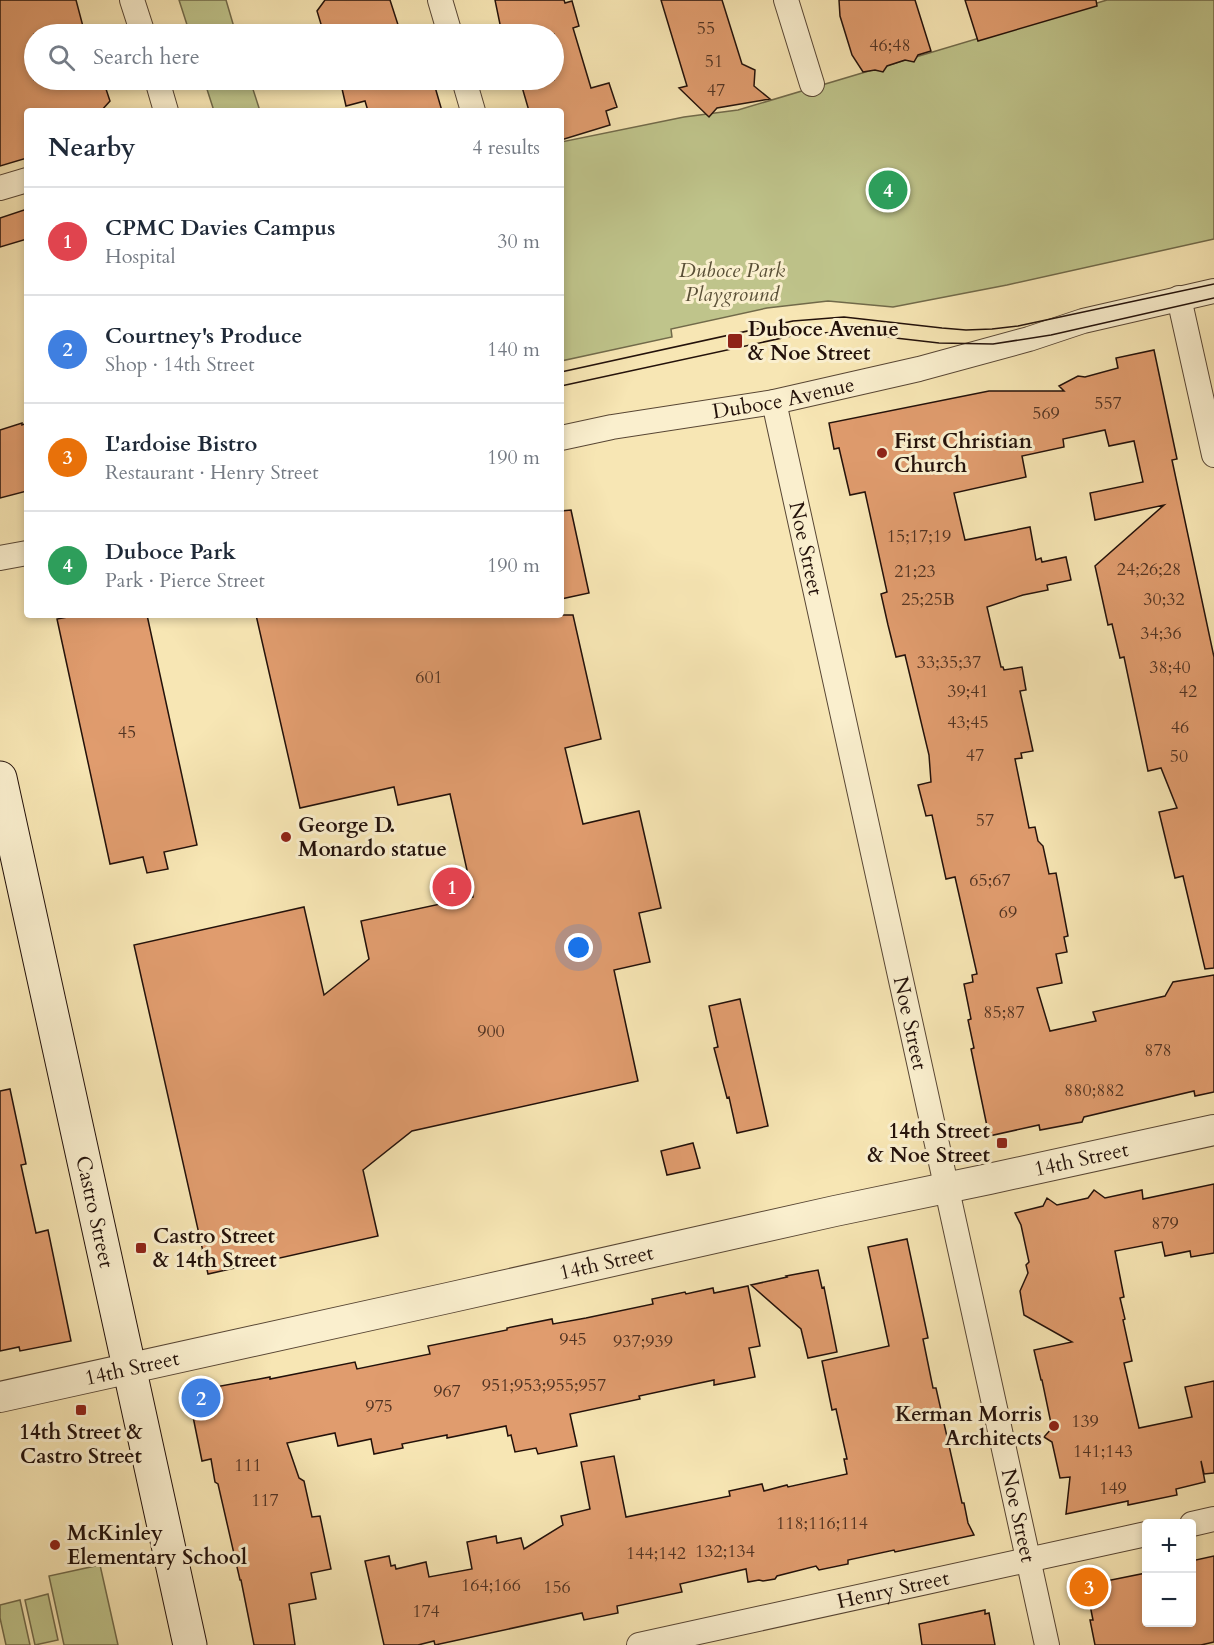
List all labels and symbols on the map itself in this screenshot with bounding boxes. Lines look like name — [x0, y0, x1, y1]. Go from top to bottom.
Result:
house number: 55 — [697, 16, 715, 41]
house number: 46;48 — [869, 33, 911, 58]
house number: 51 — [705, 49, 723, 74]
house number: 47 — [707, 78, 725, 103]
pin: 4 — [868, 168, 908, 213]
park label: Duboce Park Playground — [679, 256, 786, 309]
place label: Duboce Avenue & Noe Street — [748, 315, 899, 368]
marker: Duboce Avenue & Noe Street — [726, 332, 744, 350]
street label: Duboce Avenue — [710, 370, 857, 426]
house number: 557 — [1094, 391, 1122, 416]
house number: 569 — [1032, 401, 1060, 426]
place label: First Christian Church — [894, 427, 1033, 480]
marker: First Christian Church — [875, 446, 889, 460]
street label: Noe Street — [781, 499, 830, 598]
house number: 15;17;19 — [887, 524, 951, 549]
house number: 24;26;28 — [1117, 557, 1181, 582]
house number: 21;23 — [894, 559, 936, 584]
house number: 25;25B — [901, 587, 955, 612]
house number: 30;32 — [1143, 587, 1185, 612]
house number: 34;36 — [1140, 621, 1182, 646]
house number: 33;35;37 — [917, 650, 981, 675]
house number: 38;40 — [1149, 655, 1191, 680]
house number: 601 — [415, 665, 443, 690]
house number: 39;41 — [947, 679, 989, 704]
house number: 42 — [1179, 679, 1197, 704]
house number: 43;45 — [947, 710, 989, 735]
house number: 46 — [1171, 715, 1189, 740]
house number: 45 — [118, 720, 136, 745]
house number: 47 — [966, 743, 984, 768]
house number: 50 — [1170, 744, 1188, 769]
house number: 57 — [976, 808, 994, 833]
place label: George D. Monardo statue — [298, 811, 447, 864]
marker: George D. Monardo statue — [279, 830, 293, 844]
pin: 1 — [432, 864, 472, 910]
house number: 65;67 — [969, 868, 1011, 893]
house number: 69 — [999, 900, 1017, 925]
your location — [564, 933, 593, 962]
street label: Noe Street — [886, 974, 934, 1073]
house number: 85;87 — [983, 1000, 1025, 1025]
house number: 900 — [477, 1019, 505, 1044]
house number: 878 — [1144, 1038, 1172, 1063]
house number: 880;882 — [1064, 1078, 1124, 1103]
place label: 14th Street & Noe Street — [868, 1117, 991, 1170]
street label: 14th Street — [1031, 1135, 1131, 1184]
marker: 14th Street & Noe Street — [995, 1136, 1009, 1150]
street label: Castro Street — [68, 1153, 121, 1271]
house number: 879 — [1151, 1211, 1179, 1236]
place label: Castro Street & 14th Street — [153, 1222, 277, 1275]
street label: 14th Street — [556, 1238, 657, 1288]
marker: Castro Street & 14th Street — [134, 1241, 148, 1255]
house number: 945 — [559, 1327, 587, 1352]
house number: 937;939 — [613, 1329, 673, 1354]
street label: 14th Street — [82, 1344, 182, 1393]
house number: 951;953;955;957 — [482, 1373, 606, 1398]
pin: 2 — [182, 1376, 220, 1420]
house number: 967 — [433, 1379, 461, 1404]
house number: 975 — [365, 1394, 393, 1419]
place label: Kerman Morris Architects — [895, 1400, 1042, 1453]
marker: 14th Street & Castro Street — [74, 1403, 88, 1417]
house number: 139 — [1071, 1409, 1099, 1434]
place label: 14th Street & Castro Street — [19, 1418, 143, 1471]
marker: Kerman Morris Architects — [1047, 1419, 1061, 1433]
house number: 141;143 — [1073, 1439, 1133, 1464]
house number: 111 — [234, 1453, 262, 1478]
street label: Noe Street — [994, 1466, 1042, 1565]
house number: 149 — [1099, 1476, 1127, 1501]
house number: 117 — [251, 1488, 279, 1513]
house number: 118;116;114 — [776, 1511, 868, 1536]
place label: McKinley Elementary School — [67, 1519, 247, 1572]
marker: McKinley Elementary School — [48, 1538, 62, 1552]
house number: 132;134 — [695, 1539, 755, 1564]
house number: 144;142 — [626, 1541, 686, 1566]
street label: Henry Street — [834, 1563, 952, 1616]
pin: 3 — [1070, 1564, 1108, 1610]
house number: 164;166 — [461, 1573, 521, 1598]
house number: 156 — [543, 1575, 571, 1600]
house number: 174 — [412, 1599, 440, 1624]

